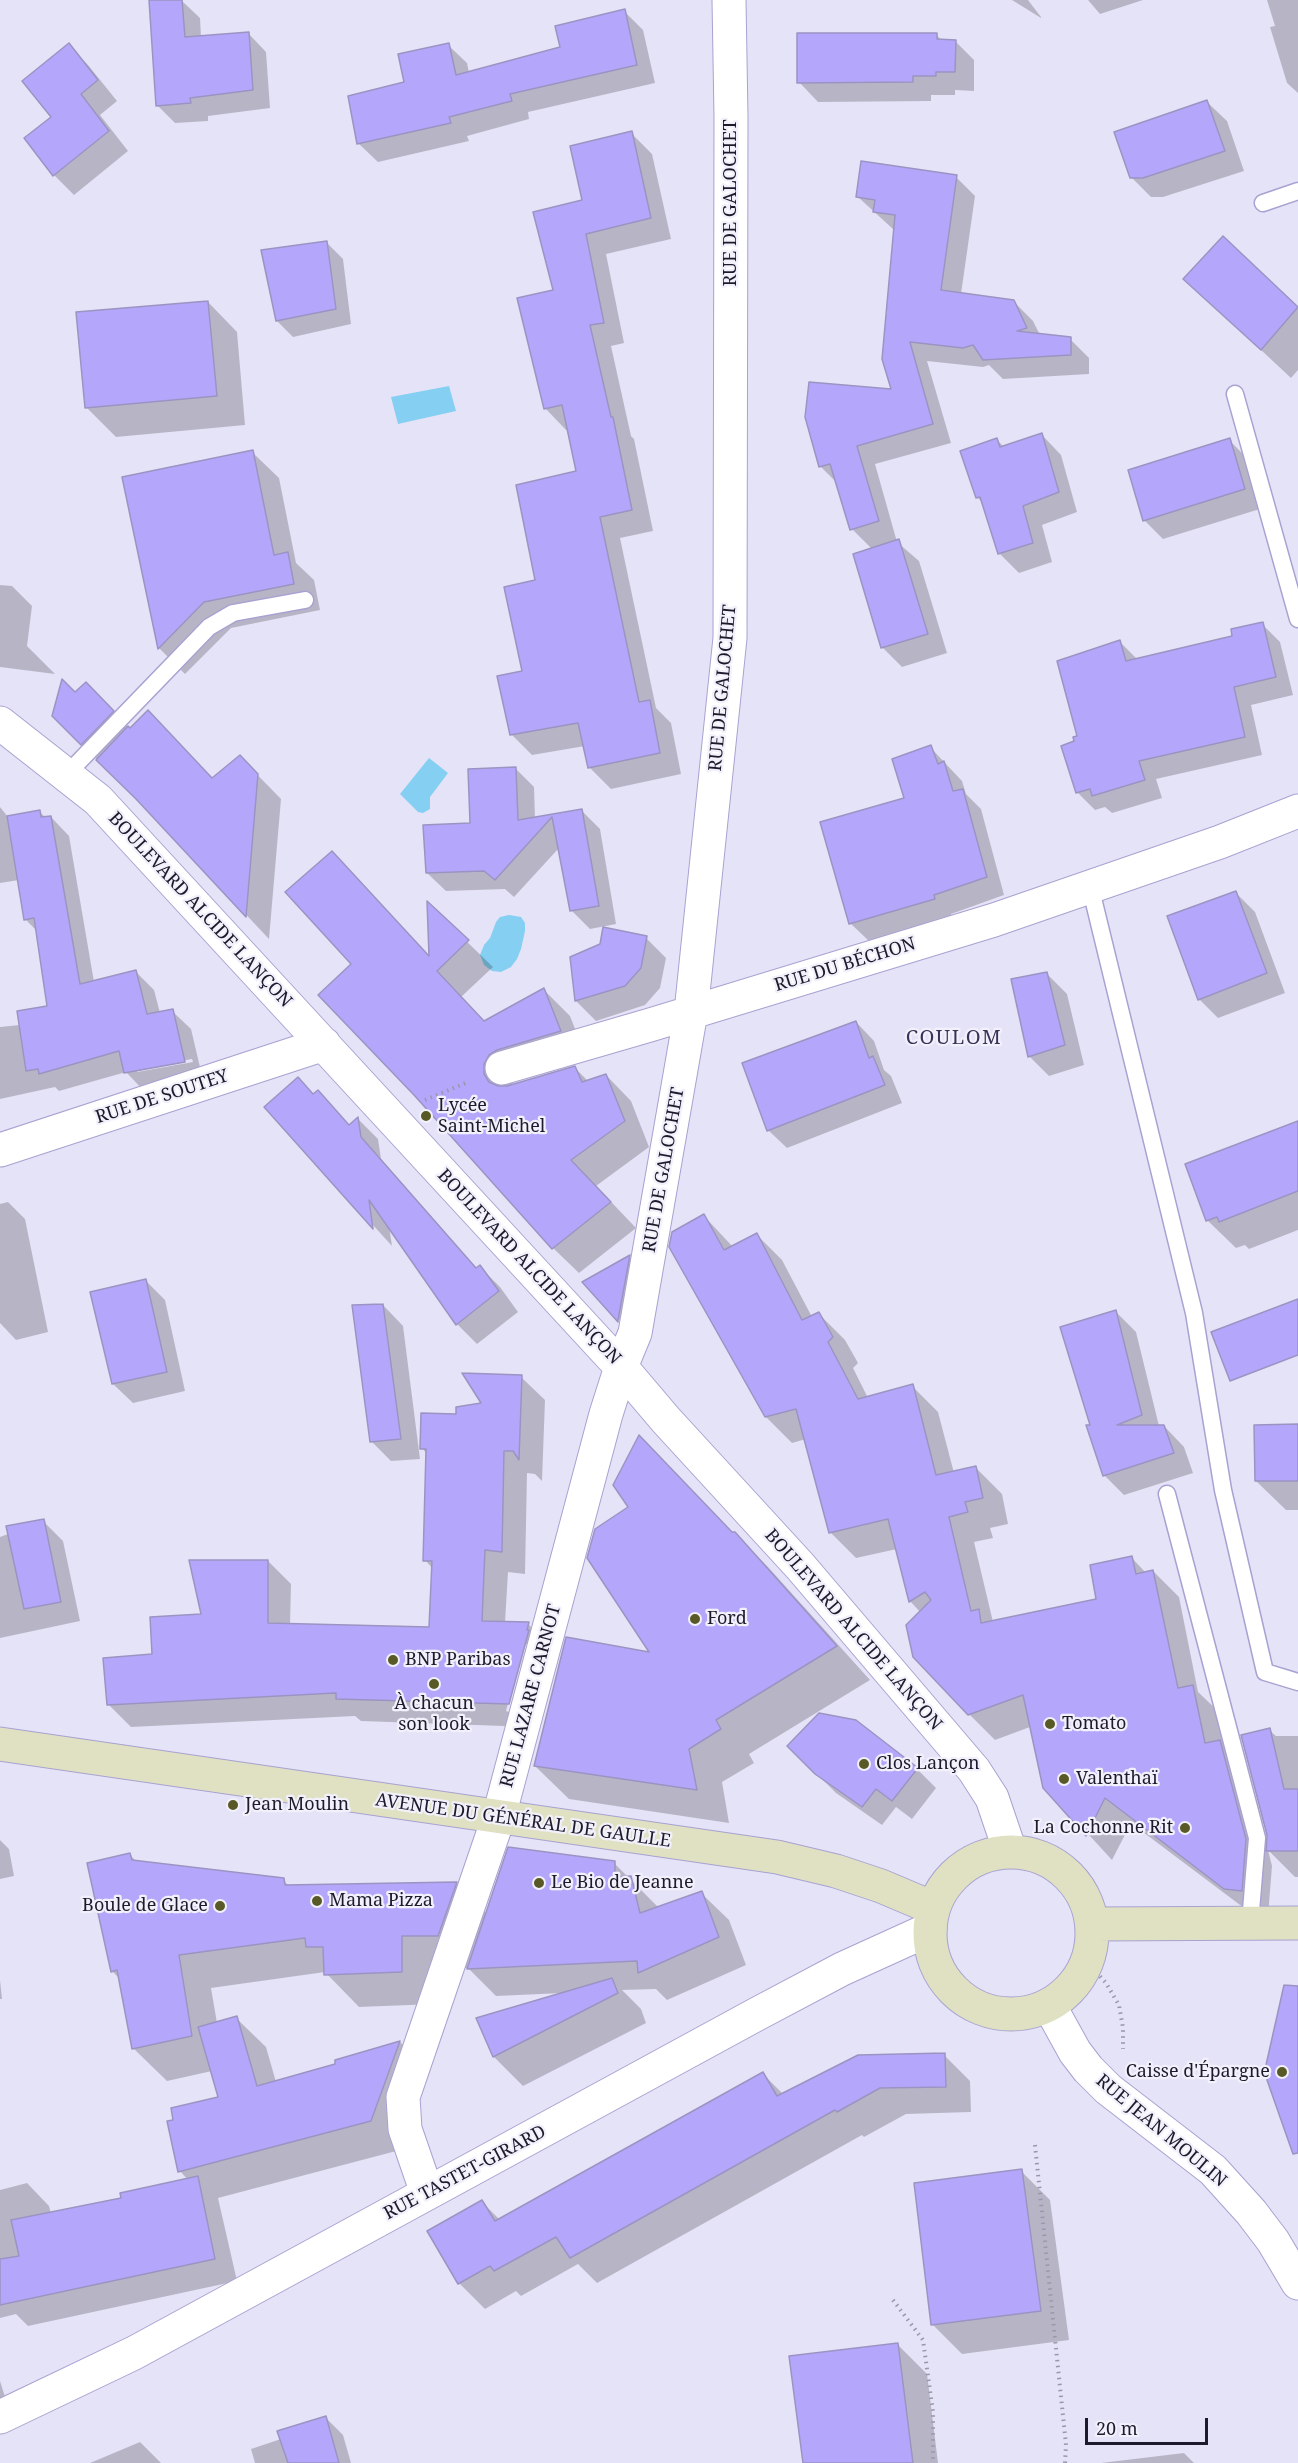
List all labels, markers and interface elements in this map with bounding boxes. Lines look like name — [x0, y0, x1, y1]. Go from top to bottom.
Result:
street label: RUE DE GALOCHET — [720, 119, 742, 287]
street label: RUE DE GALOCHET — [705, 604, 741, 772]
street label: BOULEVARD ALCIDE LANÇON — [104, 808, 296, 1012]
street label: RUE DU BÉCHON — [772, 933, 918, 997]
district label: COULOM — [906, 1026, 1002, 1050]
street label: RUE DE SOUTEY — [93, 1065, 231, 1129]
street label: RUE DE GALOCHET — [639, 1086, 689, 1254]
place label: Lycée Saint-Michel — [438, 1095, 545, 1138]
marker: Lycée Saint-Michel — [419, 1109, 433, 1123]
street label: BOULEVARD ALCIDE LANÇON — [433, 1165, 625, 1369]
street label: BOULEVARD ALCIDE LANÇON — [760, 1525, 946, 1735]
street label: RUE LAZARE CARNOT — [496, 1602, 566, 1790]
place label: Ford — [707, 1608, 747, 1630]
marker: Ford — [688, 1612, 702, 1626]
place label: BNP Paribas — [405, 1649, 511, 1671]
marker: BNP Paribas — [386, 1653, 400, 1667]
marker: À chacun son look — [427, 1677, 441, 1691]
place label: À chacun son look — [394, 1693, 474, 1736]
place label: Tomato — [1062, 1713, 1126, 1735]
marker: Tomato — [1043, 1717, 1057, 1731]
place label: Clos Lançon — [876, 1753, 980, 1775]
marker: Clos Lançon — [857, 1757, 871, 1771]
place label: Valenthaï — [1076, 1768, 1158, 1790]
marker: Valenthaï — [1057, 1772, 1071, 1786]
street label: AVENUE DU GÉNÉRAL DE GAULLE — [374, 1790, 672, 1852]
place label: Jean Moulin — [245, 1794, 349, 1816]
marker: Jean Moulin — [226, 1798, 240, 1812]
place label: La Cochonne Rit — [1033, 1817, 1173, 1839]
marker: La Cochonne Rit — [1178, 1821, 1192, 1835]
place label: Le Bio de Jeanne — [551, 1872, 694, 1894]
marker: Le Bio de Jeanne — [532, 1876, 546, 1890]
place label: Mama Pizza — [329, 1890, 433, 1912]
marker: Mama Pizza — [310, 1894, 324, 1908]
place label: Boule de Glace — [82, 1895, 208, 1917]
marker: Boule de Glace — [213, 1899, 227, 1913]
place label: Caisse d'Épargne — [1126, 2061, 1270, 2083]
marker: Caisse d'Épargne — [1275, 2065, 1289, 2079]
street label: RUE JEAN MOULIN — [1091, 2070, 1231, 2192]
street label: RUE TASTET-GIRARD — [380, 2121, 550, 2225]
scale bar — [1088, 2406, 1211, 2444]
text: 20 m — [1096, 2416, 1138, 2440]

